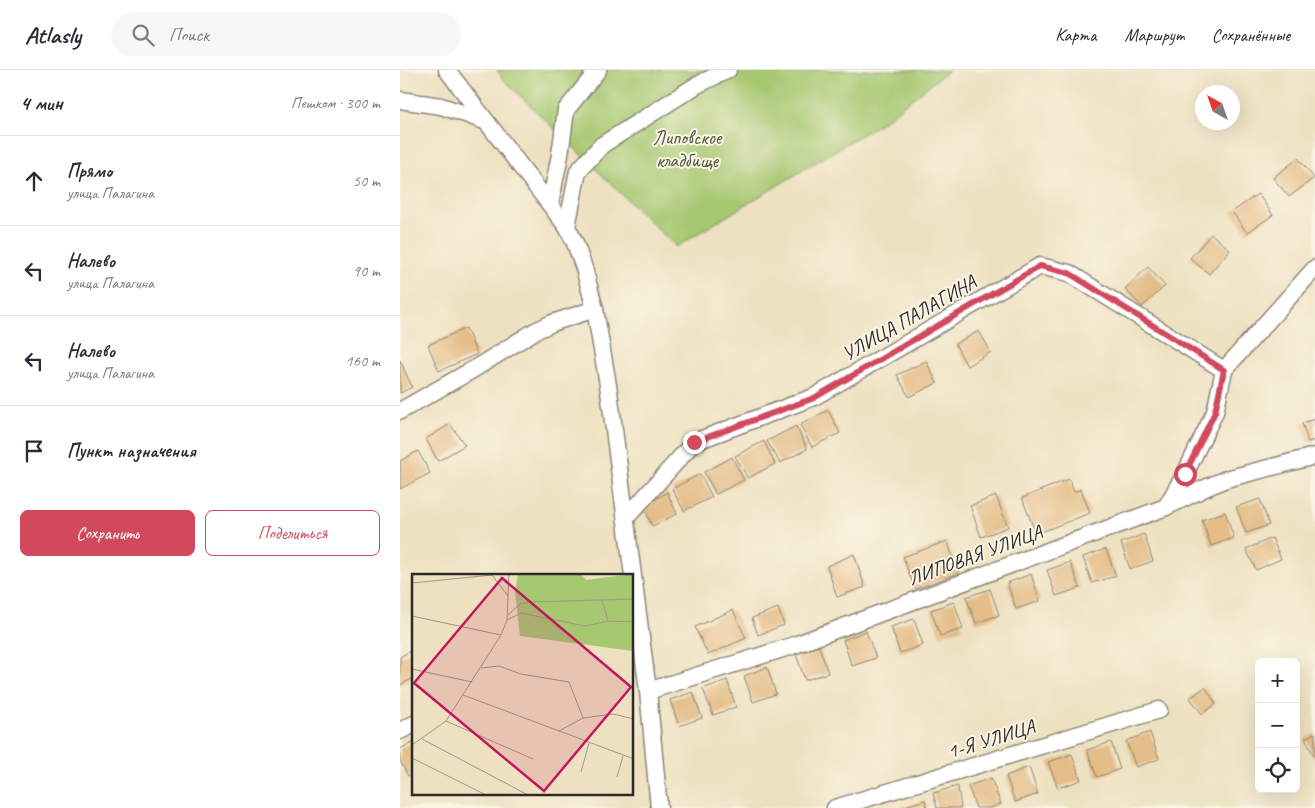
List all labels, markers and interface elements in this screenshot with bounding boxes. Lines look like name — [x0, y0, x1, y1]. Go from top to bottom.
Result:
search box — [111, 12, 461, 57]
text: Atlasly — [25, 20, 81, 50]
icon: search — [129, 21, 157, 49]
text: Поиск — [169, 23, 209, 47]
text: Карта — [1055, 24, 1096, 46]
text: Маршрут — [1124, 24, 1184, 46]
text: Сохранённые — [1212, 24, 1290, 46]
north arrow — [1195, 85, 1240, 130]
text: 4 мин — [20, 90, 63, 116]
text: Пешком · 300 m — [291, 93, 380, 113]
park label: Липовское кладбище — [653, 125, 723, 173]
text: Прямо — [67, 159, 112, 183]
icon: ahead — [20, 167, 48, 195]
text: 50 m — [353, 171, 380, 191]
text: улица Палагина — [67, 183, 154, 203]
text: Налево — [67, 249, 115, 273]
icon: left — [20, 257, 48, 285]
text: 90 m — [353, 261, 380, 281]
street label: УЛИЦА ПАЛАГИНА — [838, 269, 981, 366]
text: улица Палагина — [67, 273, 154, 293]
text: Налево — [67, 339, 115, 363]
icon: left — [20, 347, 48, 375]
text: 160 m — [346, 351, 380, 371]
text: улица Палагина — [67, 363, 154, 383]
route end — [683, 431, 706, 454]
icon: arrive — [20, 437, 48, 465]
text: Пункт назначения — [67, 439, 196, 463]
route start — [1174, 463, 1197, 486]
button: Сохранить — [20, 510, 195, 556]
button: Поделиться — [205, 510, 380, 556]
street label: ЛИПОВАЯ УЛИЦА — [905, 519, 1046, 591]
inset map — [412, 574, 634, 796]
map controls — [1255, 658, 1300, 793]
button: + — [1255, 658, 1300, 703]
button: − — [1255, 703, 1300, 748]
street label: 1-Я УЛИЦА — [944, 714, 1038, 764]
button: locate — [1255, 748, 1300, 793]

